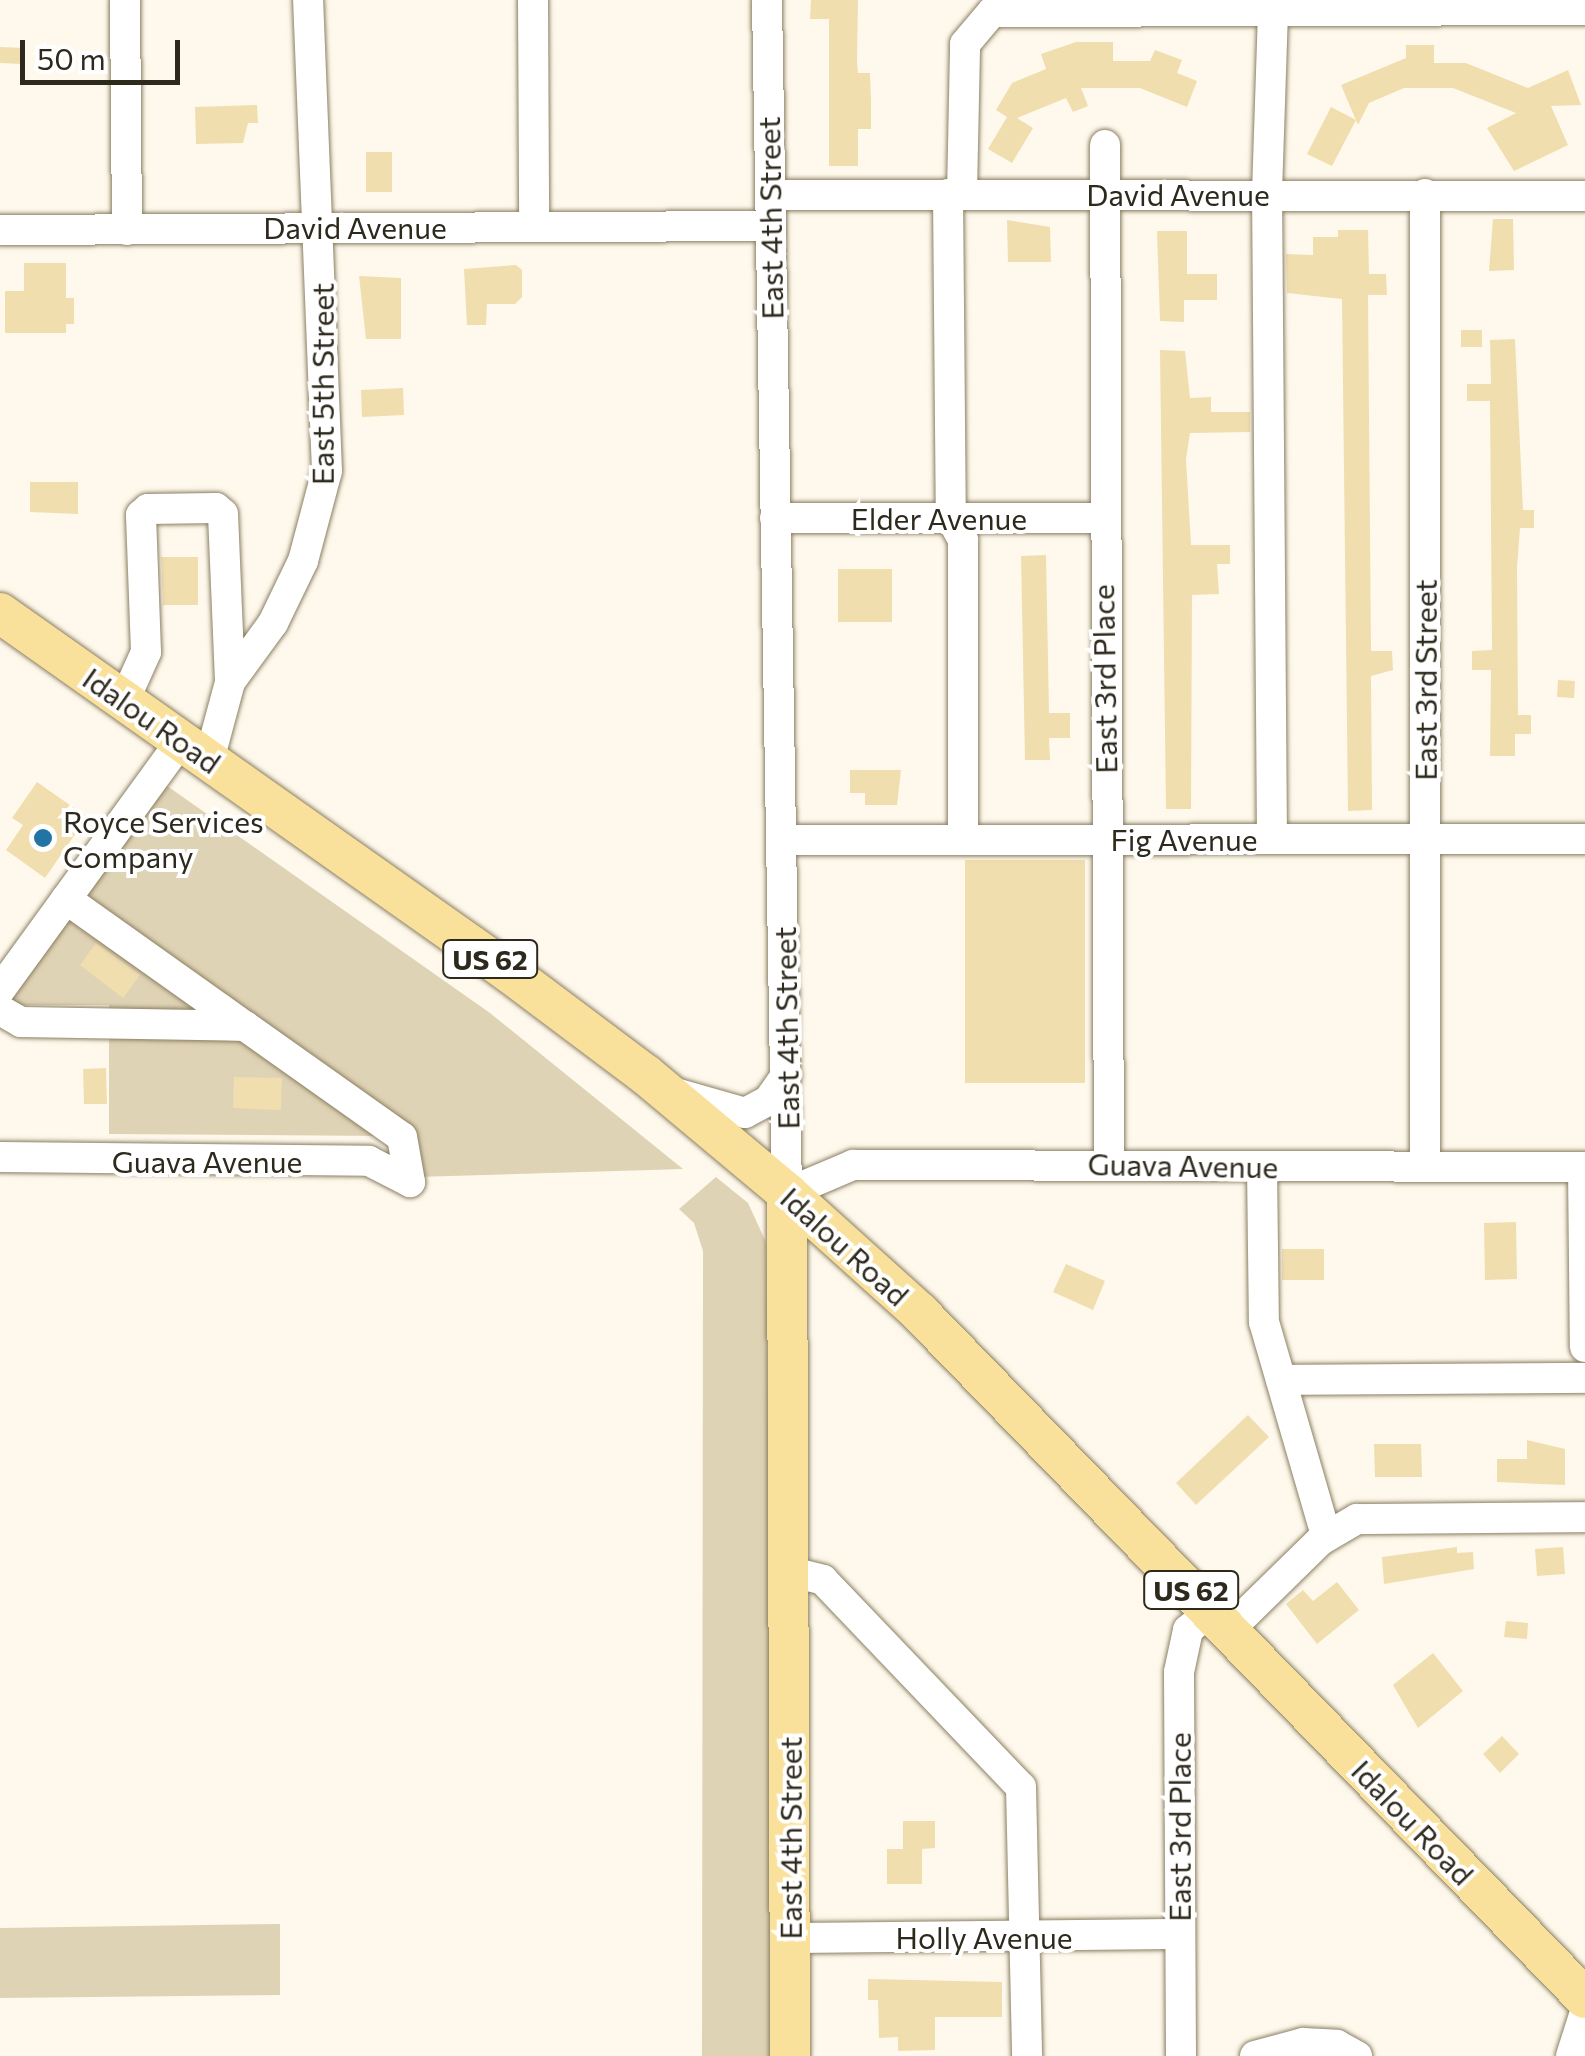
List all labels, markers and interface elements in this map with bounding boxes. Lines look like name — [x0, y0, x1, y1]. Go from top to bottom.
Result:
scale bar — [25, 20, 185, 82]
text: 50 m — [37, 39, 106, 76]
street label: East 4th Street — [750, 116, 790, 320]
street label: David Avenue — [1086, 176, 1270, 212]
street label: David Avenue — [263, 209, 447, 245]
street label: East 5th Street — [304, 283, 340, 485]
street label: Elder Avenue — [851, 500, 1027, 536]
street label: East 3rd Street — [1407, 579, 1443, 781]
street label: East 3rd Place — [1084, 584, 1124, 774]
street label: Idalou Road — [76, 660, 228, 780]
place label: Royce Services Company — [63, 803, 264, 874]
street label: Fig Avenue — [1111, 821, 1257, 857]
marker: Royce Services Company — [32, 827, 54, 849]
street label: East 4th Street — [766, 926, 806, 1130]
road number: US 62 — [440, 936, 540, 982]
street label: Guava Avenue — [112, 1143, 302, 1179]
street label: Guava Avenue — [1087, 1145, 1279, 1185]
street label: Idalou Road — [774, 1179, 916, 1313]
road number: US 62 — [1141, 1567, 1241, 1613]
street label: East 3rd Place — [1161, 1732, 1197, 1922]
street label: East 4th Street — [772, 1736, 808, 1940]
street label: Idalou Road — [1345, 1752, 1481, 1892]
street label: Holly Avenue — [896, 1919, 1072, 1955]

